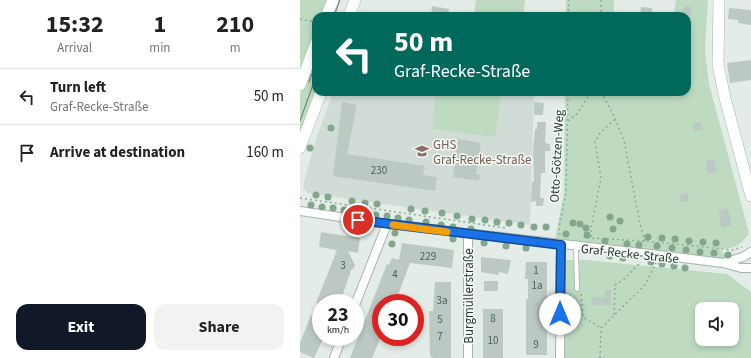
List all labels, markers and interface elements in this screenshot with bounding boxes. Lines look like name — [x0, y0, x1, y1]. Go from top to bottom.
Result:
text: 15:32 — [46, 7, 104, 42]
text: 1 — [154, 7, 166, 42]
text: 210 — [216, 7, 254, 42]
text: 50 m — [394, 22, 453, 62]
icon: left — [328, 28, 380, 80]
text: Arrival — [57, 39, 92, 57]
text: min — [149, 39, 170, 57]
text: m — [230, 39, 241, 57]
text: Graf-Recke-Straße — [394, 59, 530, 84]
text: Turn left — [50, 77, 106, 98]
icon: left — [16, 86, 38, 108]
text: 50 m — [254, 86, 284, 107]
text: Graf-Recke-Straße — [50, 98, 148, 116]
street label: Otto-Götzen-Weg — [546, 109, 568, 203]
place label: GHS Graf-Recke-Straße — [433, 136, 531, 169]
icon: arrive — [16, 142, 38, 164]
text: Arrive at destination — [50, 142, 185, 163]
text: 160 m — [246, 142, 284, 163]
school or university icon: GHS Graf-Recke-Straße — [414, 143, 430, 159]
house number: 230 — [371, 163, 387, 178]
pin — [341, 203, 375, 237]
icon: arrive — [347, 209, 369, 231]
street label: Graf-Recke-Straße — [580, 240, 680, 268]
street label: Burgmüllerstraße — [460, 248, 478, 344]
house number: 229 — [420, 249, 436, 264]
house number: 3 — [340, 258, 346, 273]
house number: 1 — [533, 263, 539, 278]
house number: 4 — [392, 267, 398, 282]
house number: 1a — [531, 278, 543, 293]
house number: 3a — [436, 293, 448, 308]
position arrow — [539, 293, 581, 335]
speed limit sign: 30 — [372, 294, 424, 346]
text: 23 — [327, 301, 349, 329]
map controls — [695, 302, 739, 346]
button: sound — [695, 302, 739, 346]
button: Exit — [16, 304, 146, 350]
button: Share — [154, 304, 284, 350]
house number: 8 — [490, 311, 496, 326]
house number: 5 — [437, 312, 443, 327]
text: km/h — [327, 323, 349, 337]
house number: 7 — [437, 329, 443, 344]
house number: 10 — [488, 333, 498, 348]
house number: 9 — [533, 337, 539, 352]

